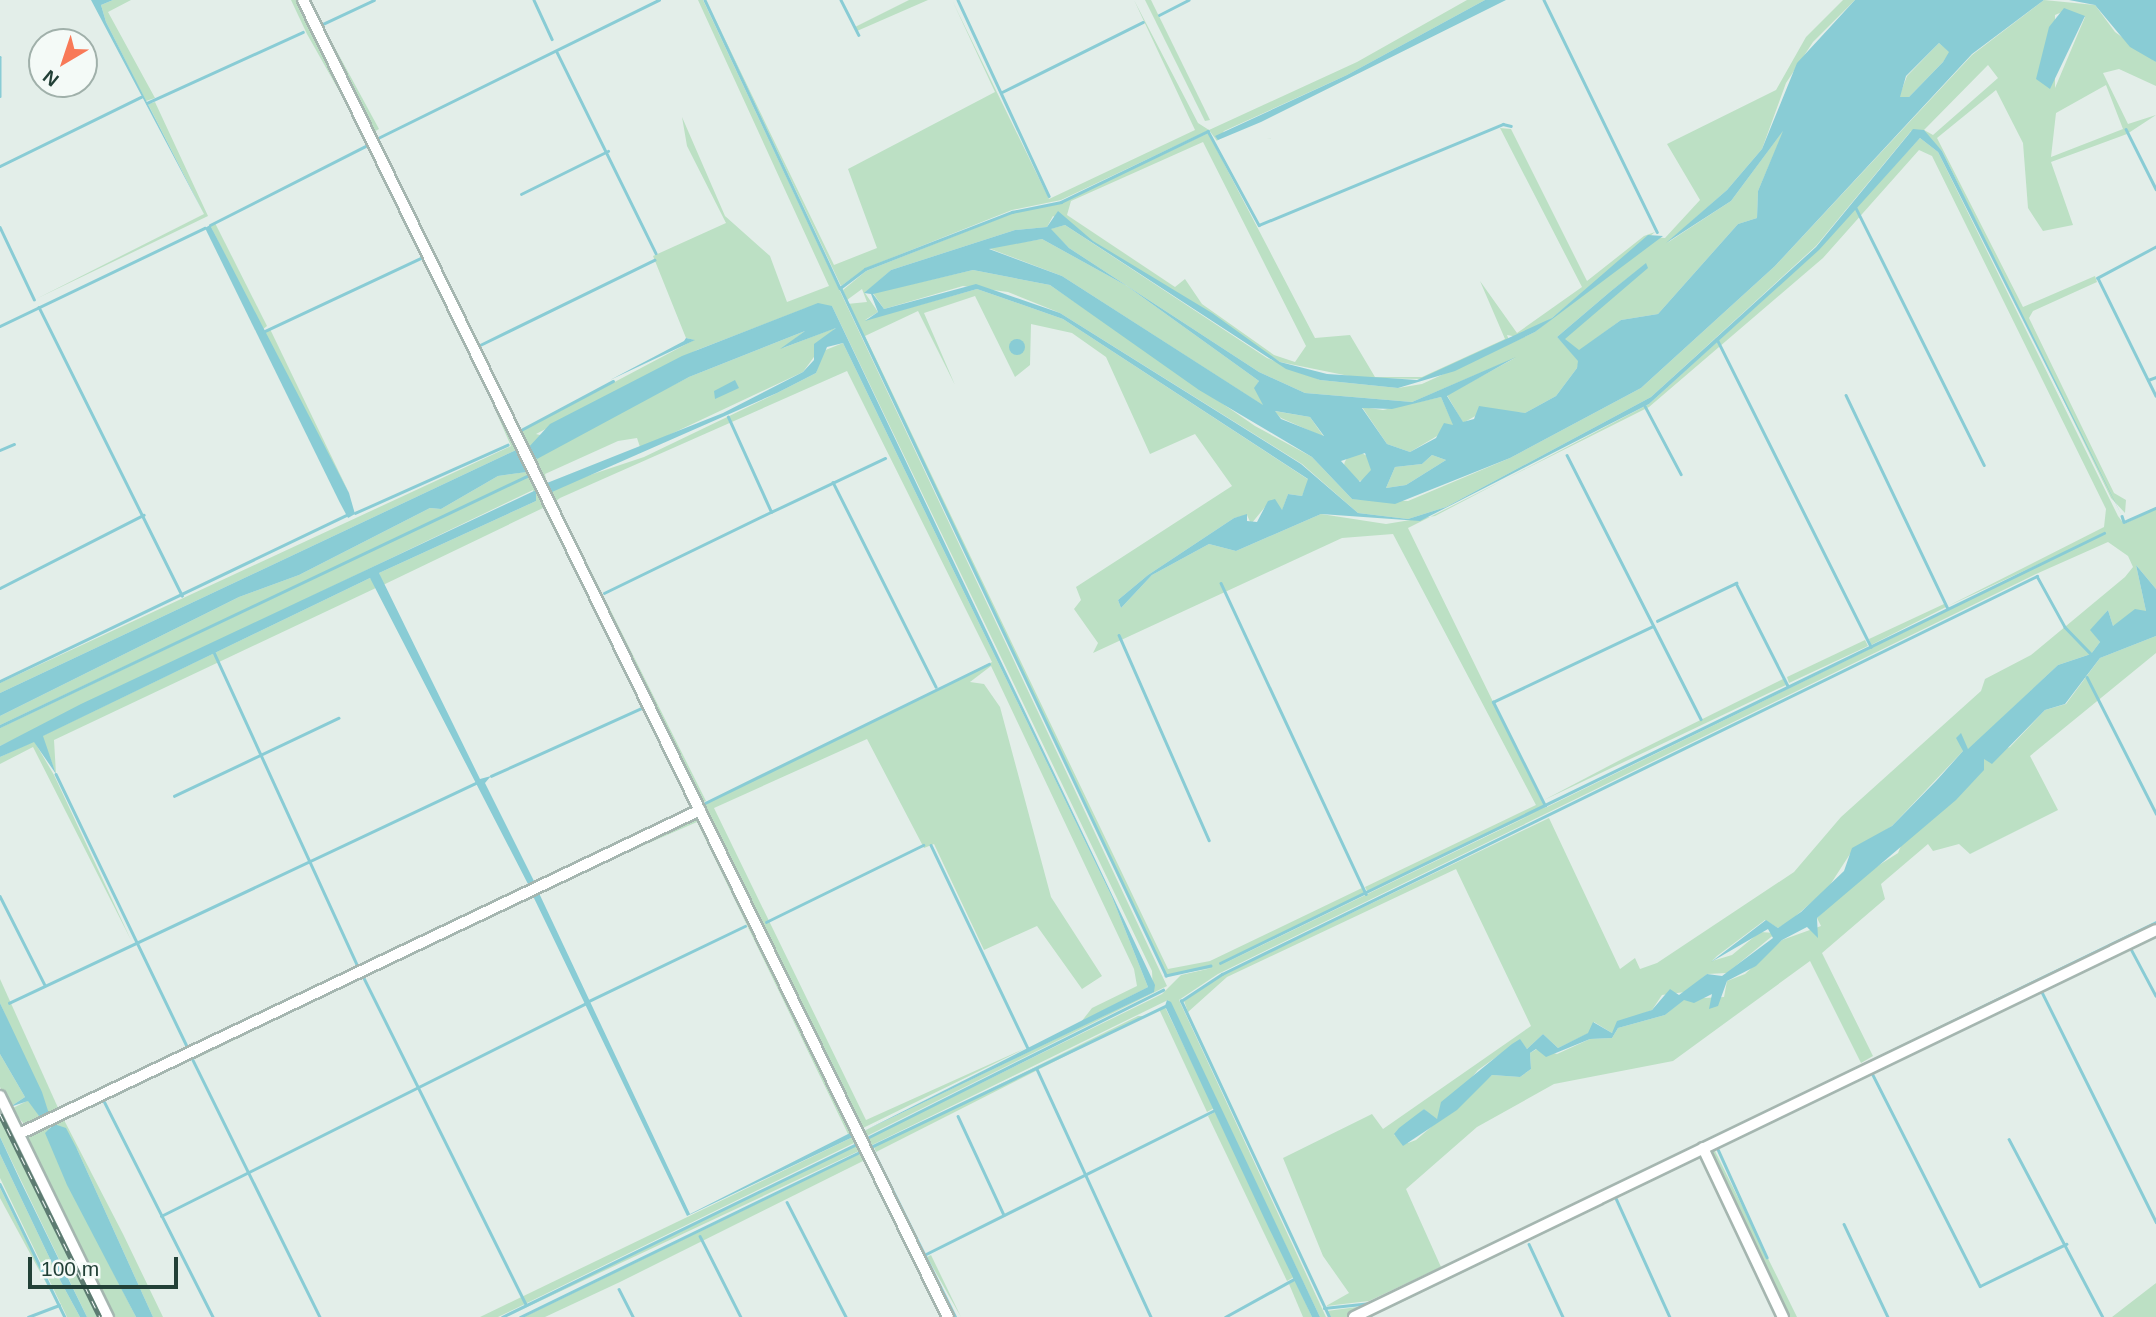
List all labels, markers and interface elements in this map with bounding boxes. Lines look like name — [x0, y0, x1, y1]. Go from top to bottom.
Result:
north arrow — [28, 28, 98, 98]
text: N — [39, 66, 63, 91]
scale bar — [32, 1244, 182, 1288]
text: 100 m — [41, 1257, 99, 1280]

